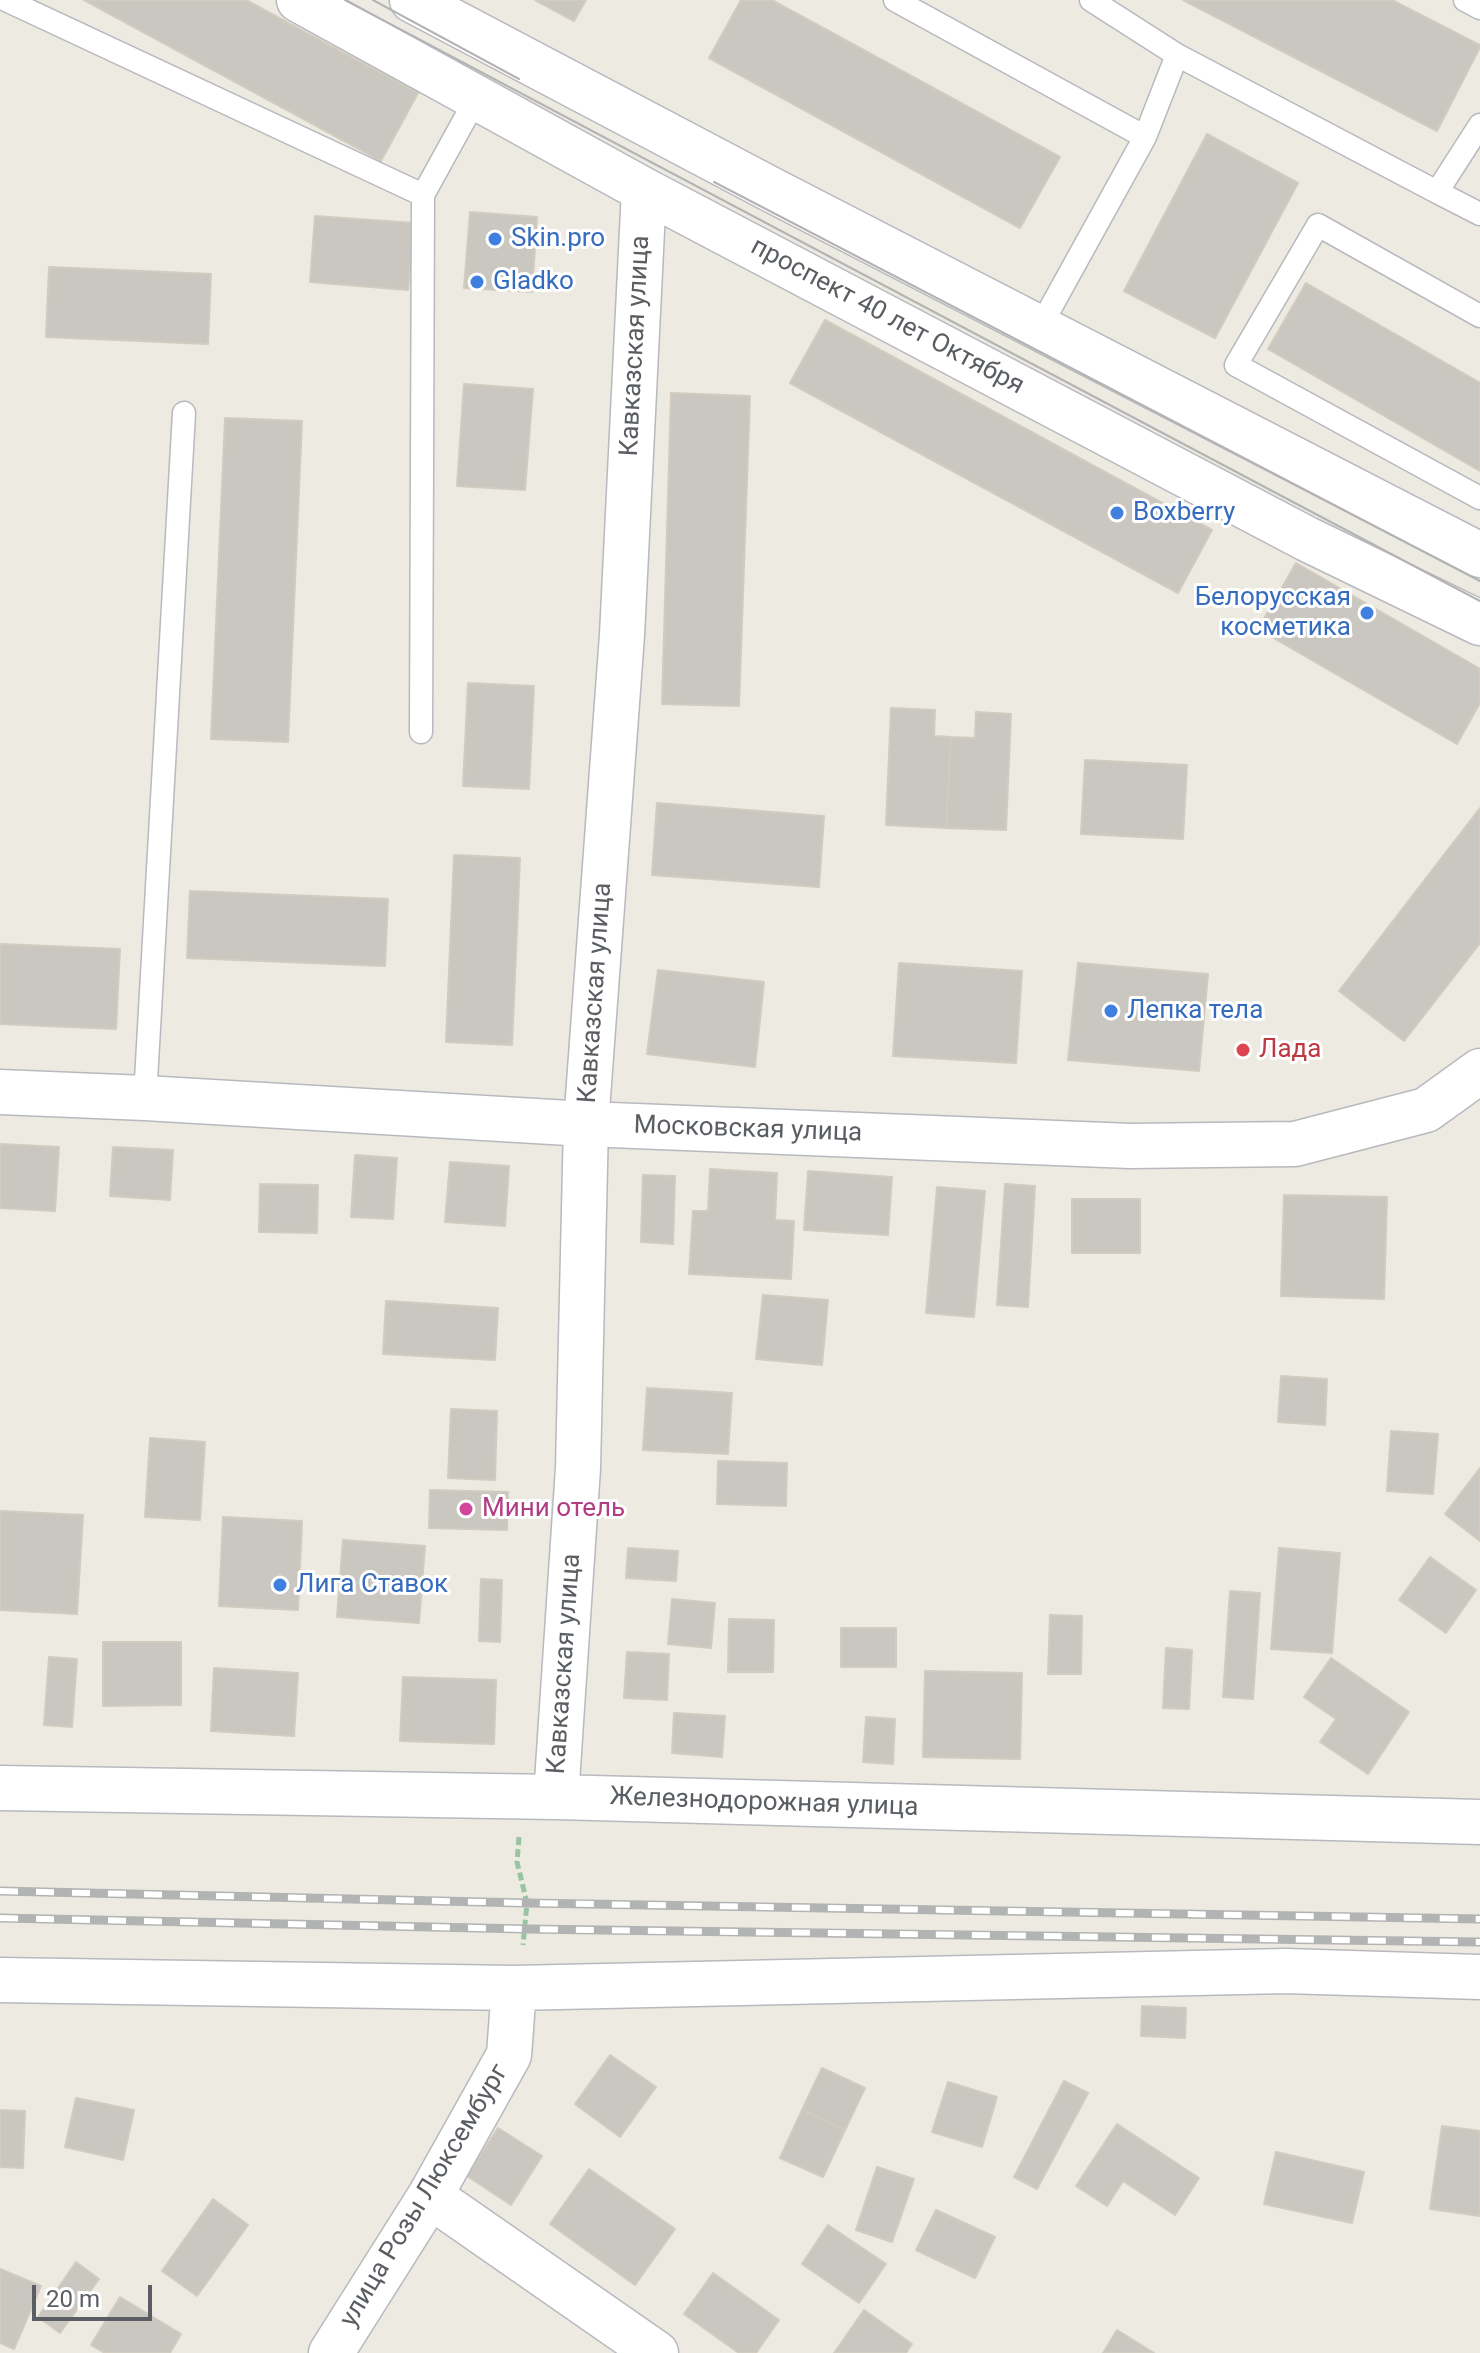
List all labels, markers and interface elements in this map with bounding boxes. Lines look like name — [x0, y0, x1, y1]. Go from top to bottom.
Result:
place label: Skin.pro — [511, 223, 605, 255]
marker: Skin.pro — [486, 230, 504, 248]
street label: проспект 40 лет Октября — [745, 232, 1029, 402]
street label: Кавказская улица — [615, 235, 657, 457]
place label: Gladko — [493, 266, 574, 298]
marker: Gladko — [468, 273, 486, 291]
place label: Boxberry — [1133, 497, 1235, 529]
marker: Boxberry — [1108, 504, 1126, 522]
place label: Белорусская косметика — [1195, 582, 1351, 644]
marker: Белорусская косметика — [1358, 604, 1376, 622]
street label: Кавказская улица — [573, 882, 619, 1104]
place label: Лепка тела — [1127, 995, 1263, 1027]
marker: Лепка тела — [1102, 1002, 1120, 1020]
place label: Лада — [1259, 1034, 1321, 1066]
marker: Лада — [1234, 1041, 1252, 1059]
street label: Московская улица — [633, 1110, 863, 1150]
place label: Мини отель — [482, 1493, 625, 1525]
marker: Мини отель — [457, 1500, 475, 1518]
street label: Кавказская улица — [542, 1553, 588, 1775]
place label: Лига Ставок — [296, 1569, 448, 1601]
marker: Лига Ставок — [271, 1576, 289, 1594]
street label: Железнодорожная улица — [609, 1782, 919, 1824]
street label: улица Розы Люксембург — [334, 2059, 516, 2333]
scale bar — [36, 2269, 156, 2319]
text: 20 m — [46, 2285, 100, 2313]

